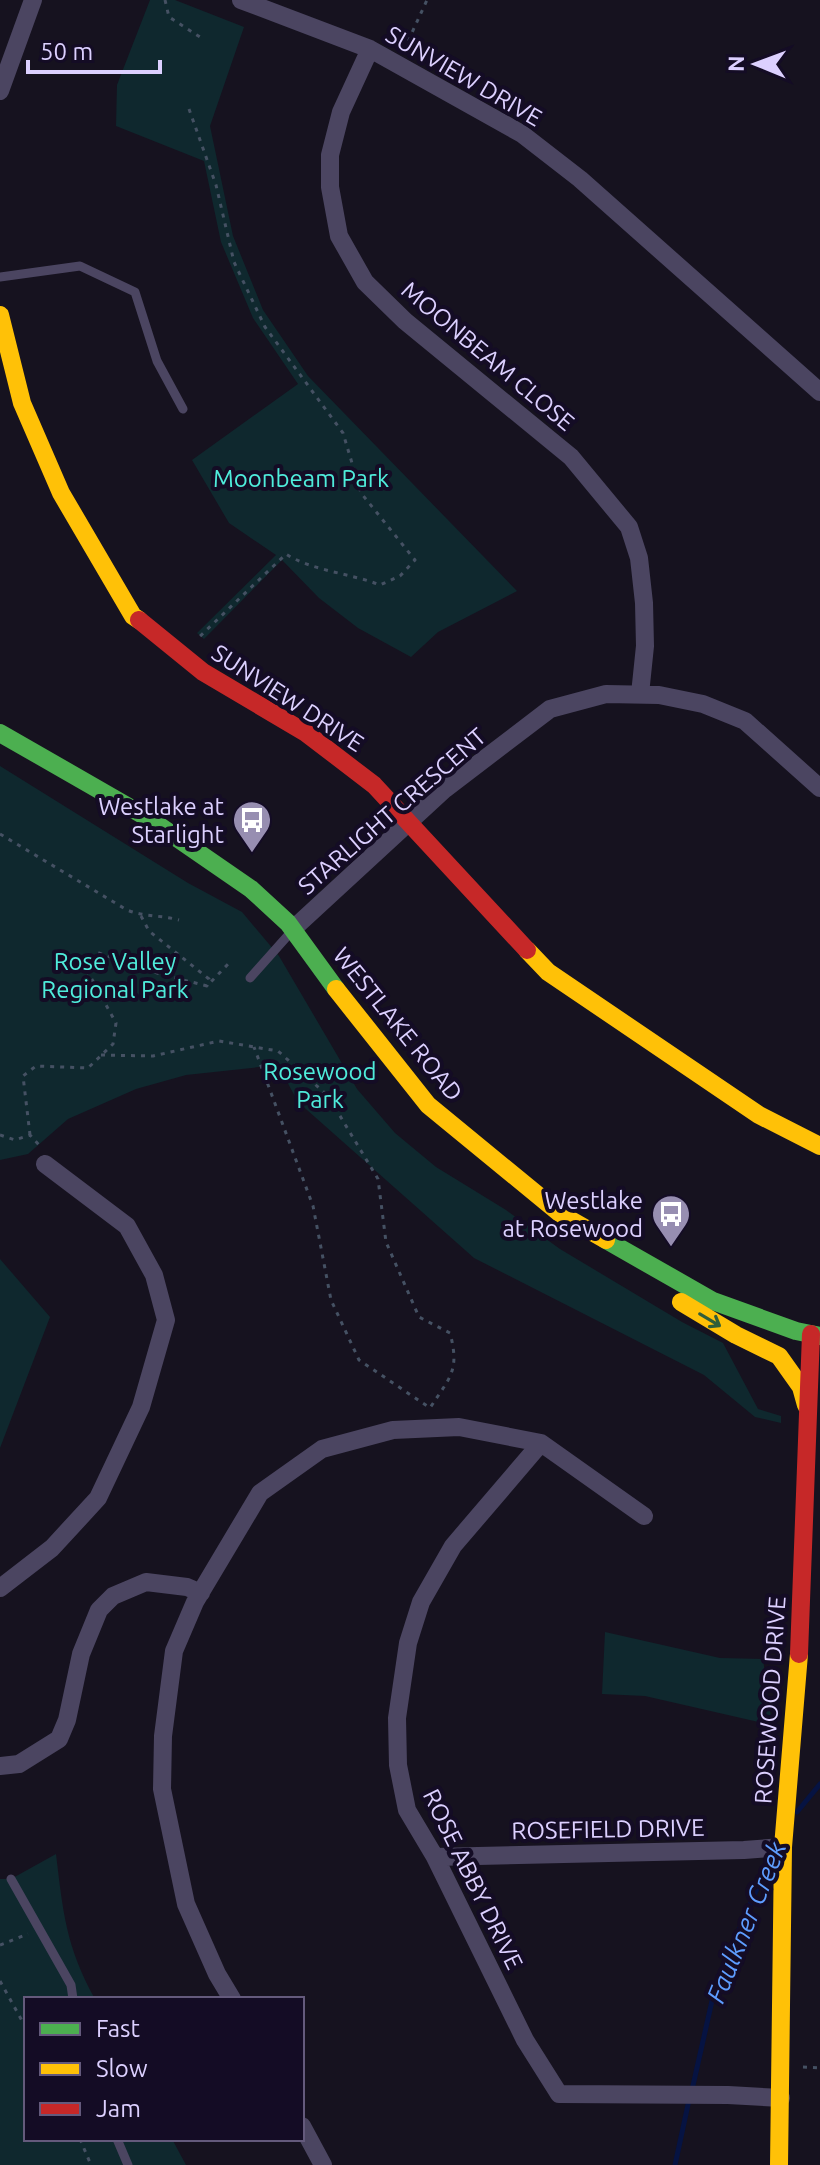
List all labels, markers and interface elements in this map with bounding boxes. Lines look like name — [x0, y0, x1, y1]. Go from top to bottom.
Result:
street label: SUNVIEW DRIVE — [381, 20, 547, 132]
scale bar — [28, 24, 160, 74]
north arrow — [716, 24, 796, 104]
text: 50 m — [40, 38, 93, 65]
text: N — [723, 55, 748, 72]
street label: MOONBEAM CLOSE — [396, 276, 580, 436]
park label: Moonbeam Park — [213, 465, 389, 492]
street label: SUNVIEW DRIVE — [207, 639, 369, 757]
street label: STARLIGHT CRESCENT — [293, 722, 491, 900]
place label: Westlake at Starlight — [98, 793, 225, 848]
bus stop icon: Westlake at Starlight — [231, 799, 273, 854]
street label: WESTLAKE ROAD — [328, 942, 468, 1106]
park label: Rose Valley Regional Park — [41, 948, 189, 1003]
park label: Rosewood Park — [263, 1058, 377, 1113]
place label: Westlake at Rosewood — [502, 1187, 643, 1242]
bus stop icon: Westlake at Rosewood — [650, 1193, 692, 1248]
one-way arrow — [698, 1312, 721, 1328]
street label: ROSEWOOD DRIVE — [749, 1595, 791, 1805]
street label: ROSE ABBY DRIVE — [418, 1785, 528, 1973]
street label: ROSEFIELD DRIVE — [511, 1814, 705, 1844]
water label: Faulkner Creek — [700, 1837, 792, 2007]
legend — [24, 1997, 304, 2141]
text: Fast — [96, 2015, 140, 2042]
text: Slow — [96, 2055, 148, 2082]
text: Jam — [96, 2095, 141, 2122]

